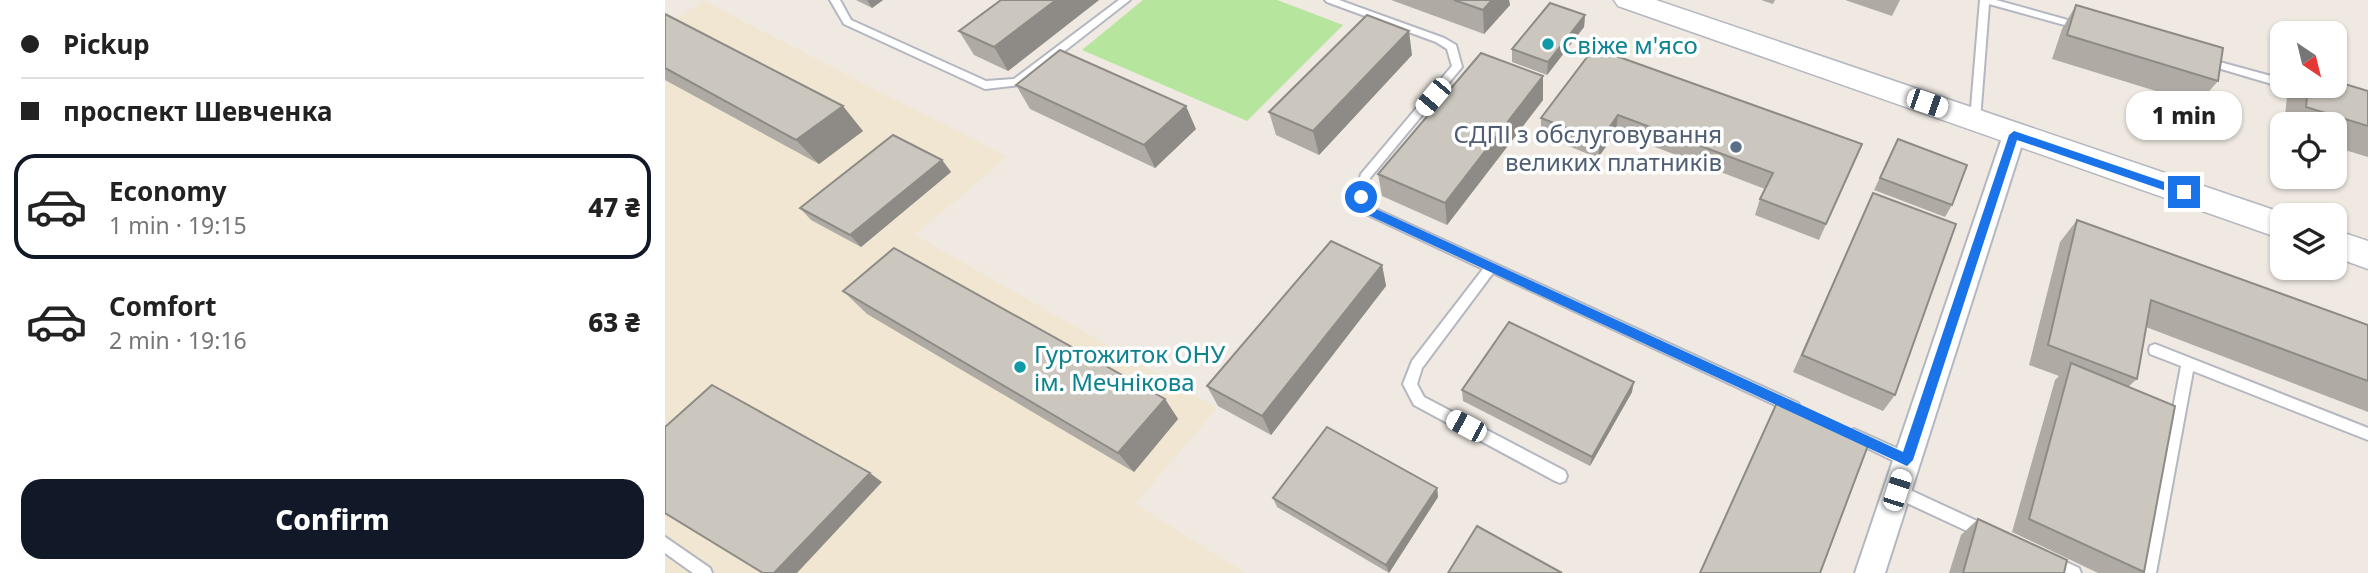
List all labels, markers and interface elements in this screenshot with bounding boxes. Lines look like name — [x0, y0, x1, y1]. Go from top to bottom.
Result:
north arrow — [2270, 21, 2347, 98]
map controls — [2270, 21, 2347, 280]
text: Pickup — [63, 26, 150, 62]
place label: Свіже м'ясо — [1562, 28, 1698, 61]
marker: Свіже м'ясо — [1540, 36, 1556, 52]
car — [1412, 74, 1455, 120]
car — [1904, 86, 1951, 120]
callout: 1 min — [2126, 90, 2242, 140]
text: проспект Шевченка — [63, 93, 332, 129]
text: 1 min — [2152, 99, 2216, 131]
button: locate — [2270, 112, 2347, 189]
place label: СДПІ з обслуговування великих платників — [1454, 117, 1722, 178]
marker: СДПІ з обслуговування великих платників — [1728, 139, 1744, 155]
text: Economy — [109, 173, 227, 209]
icon: car — [25, 175, 88, 238]
route end — [2168, 176, 2200, 208]
route start — [1345, 181, 1377, 213]
text: 47 ₴ — [588, 189, 640, 225]
button: layers — [2270, 203, 2347, 280]
text: 1 min · 19:15 — [109, 209, 247, 241]
text: Comfort — [109, 288, 217, 324]
icon: car — [25, 290, 88, 353]
text: 63 ₴ — [588, 304, 640, 340]
text: 2 min · 19:16 — [109, 324, 247, 356]
place label: Гуртожиток ОНУ ім. Мечнікова — [1034, 337, 1225, 398]
marker: Гуртожиток ОНУ ім. Мечнікова — [1012, 359, 1028, 375]
car — [1443, 407, 1490, 445]
car — [1881, 467, 1914, 513]
button: Confirm — [21, 479, 644, 559]

